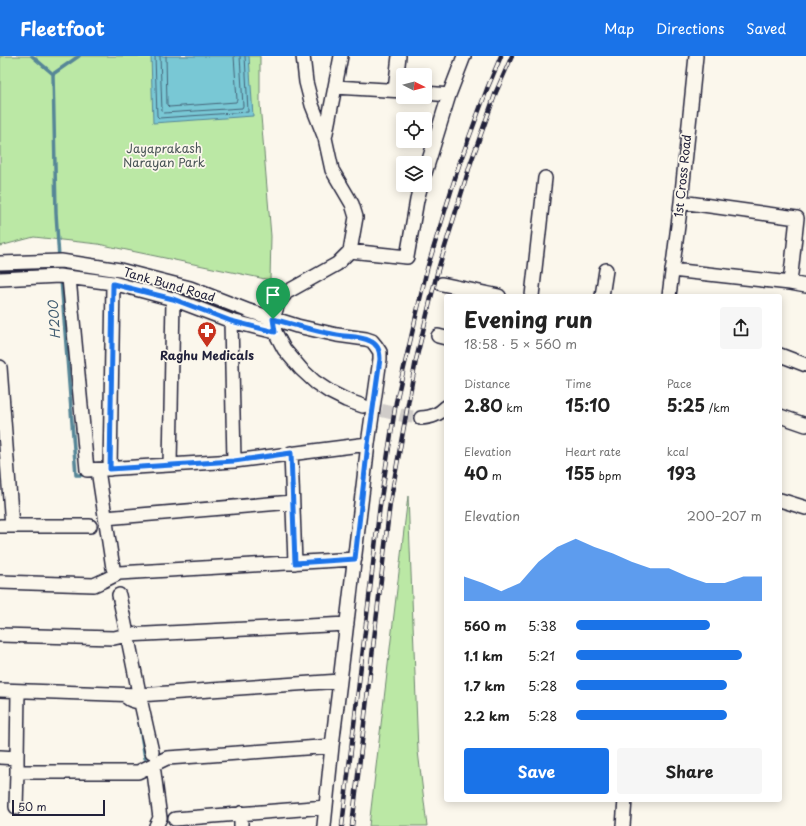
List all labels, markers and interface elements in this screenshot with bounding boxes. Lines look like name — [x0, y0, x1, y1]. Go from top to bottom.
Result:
text: Fleetfoot — [20, 14, 105, 42]
text: Map — [604, 18, 634, 39]
text: Directions — [656, 18, 724, 39]
text: Saved — [746, 18, 786, 39]
north arrow — [396, 68, 432, 104]
map controls — [396, 68, 432, 192]
button: locate — [396, 112, 432, 148]
street label: 1st Cross Road — [669, 134, 695, 218]
park label: Jayaprakash Narayan Park — [123, 139, 205, 171]
button: layers — [396, 156, 432, 192]
street label: Tank Bund Road — [121, 262, 218, 306]
pin — [256, 278, 290, 319]
icon: arrive — [262, 284, 284, 306]
water label: H200 — [43, 299, 64, 340]
text: Evening run — [464, 302, 593, 335]
button: share — [720, 307, 762, 349]
pharmacy icon: Raghu Medicals — [196, 320, 218, 348]
text: 18:58 · 5 × 560 m — [464, 334, 577, 353]
place label: Raghu Medicals — [160, 346, 254, 364]
text: Distance — [464, 375, 510, 392]
text: Time — [565, 375, 591, 392]
text: Pace — [667, 375, 691, 392]
text: 2.80 — [464, 392, 503, 418]
text: 15:10 — [565, 392, 610, 418]
text: 5:25 — [667, 392, 705, 418]
text: km — [503, 399, 523, 416]
text: /km — [705, 399, 730, 416]
text: Elevation — [464, 443, 511, 460]
text: Heart rate — [565, 443, 621, 460]
text: kcal — [667, 443, 689, 460]
text: 40 — [464, 460, 488, 486]
text: 155 — [565, 460, 595, 486]
text: 193 — [667, 460, 696, 486]
text: m — [488, 467, 502, 484]
text: bpm — [595, 467, 621, 484]
text: Elevation — [464, 506, 520, 525]
text: 200–207 m — [687, 506, 762, 525]
text: 560 m — [464, 616, 506, 635]
text: 5:38 — [528, 616, 557, 635]
text: 1.1 km — [464, 646, 503, 665]
text: 5:21 — [528, 646, 555, 665]
text: 1.7 km — [464, 676, 505, 695]
text: 5:28 — [528, 676, 557, 695]
text: 2.2 km — [464, 706, 510, 725]
text: 5:28 — [528, 706, 557, 725]
button: Save — [464, 748, 609, 794]
button: Share — [617, 748, 762, 794]
scale bar — [12, 798, 105, 817]
text: 50 m — [18, 798, 47, 815]

